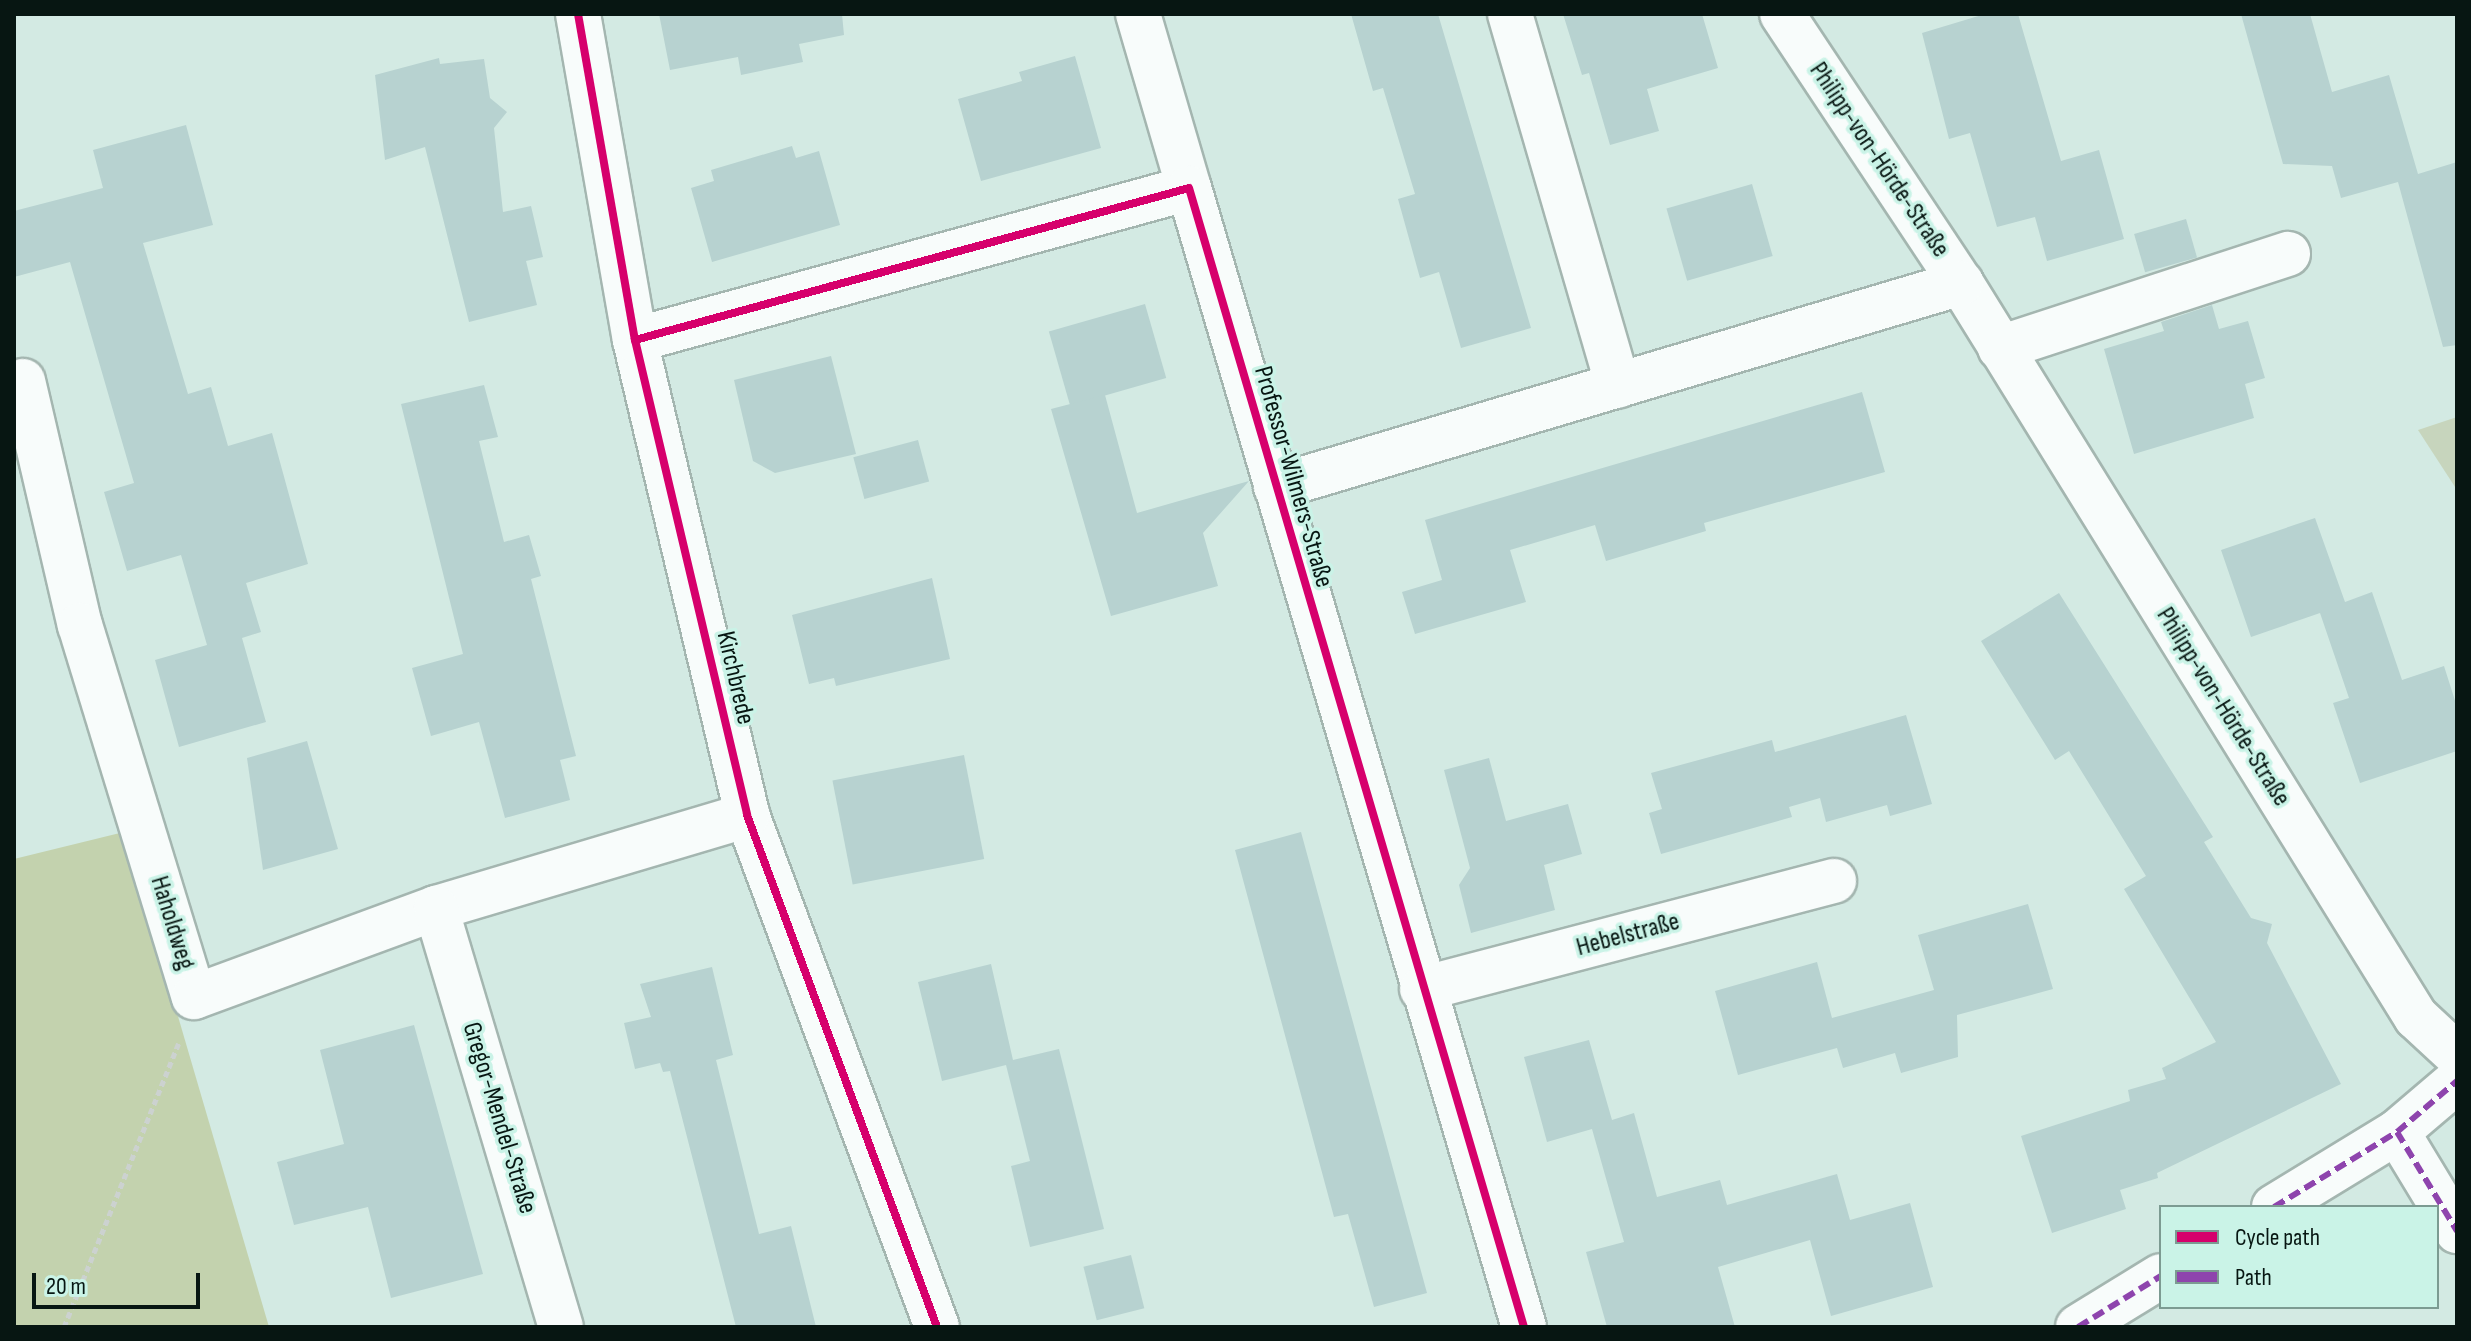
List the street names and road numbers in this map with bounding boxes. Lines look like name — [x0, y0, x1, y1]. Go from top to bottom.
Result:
street label: Philipp-von-Hörde-Straße — [1802, 57, 1956, 263]
street label: Professor-Wilmers-Straße — [1247, 363, 1339, 591]
street label: Philipp-von-Hörde-Straße — [2149, 602, 2297, 812]
street label: Kirchbrede — [709, 628, 761, 728]
street label: Haholdweg — [143, 872, 201, 974]
street label: Hebelstraße — [1573, 906, 1683, 964]
street label: Gregor-Mendel-Straße — [455, 1019, 543, 1217]

